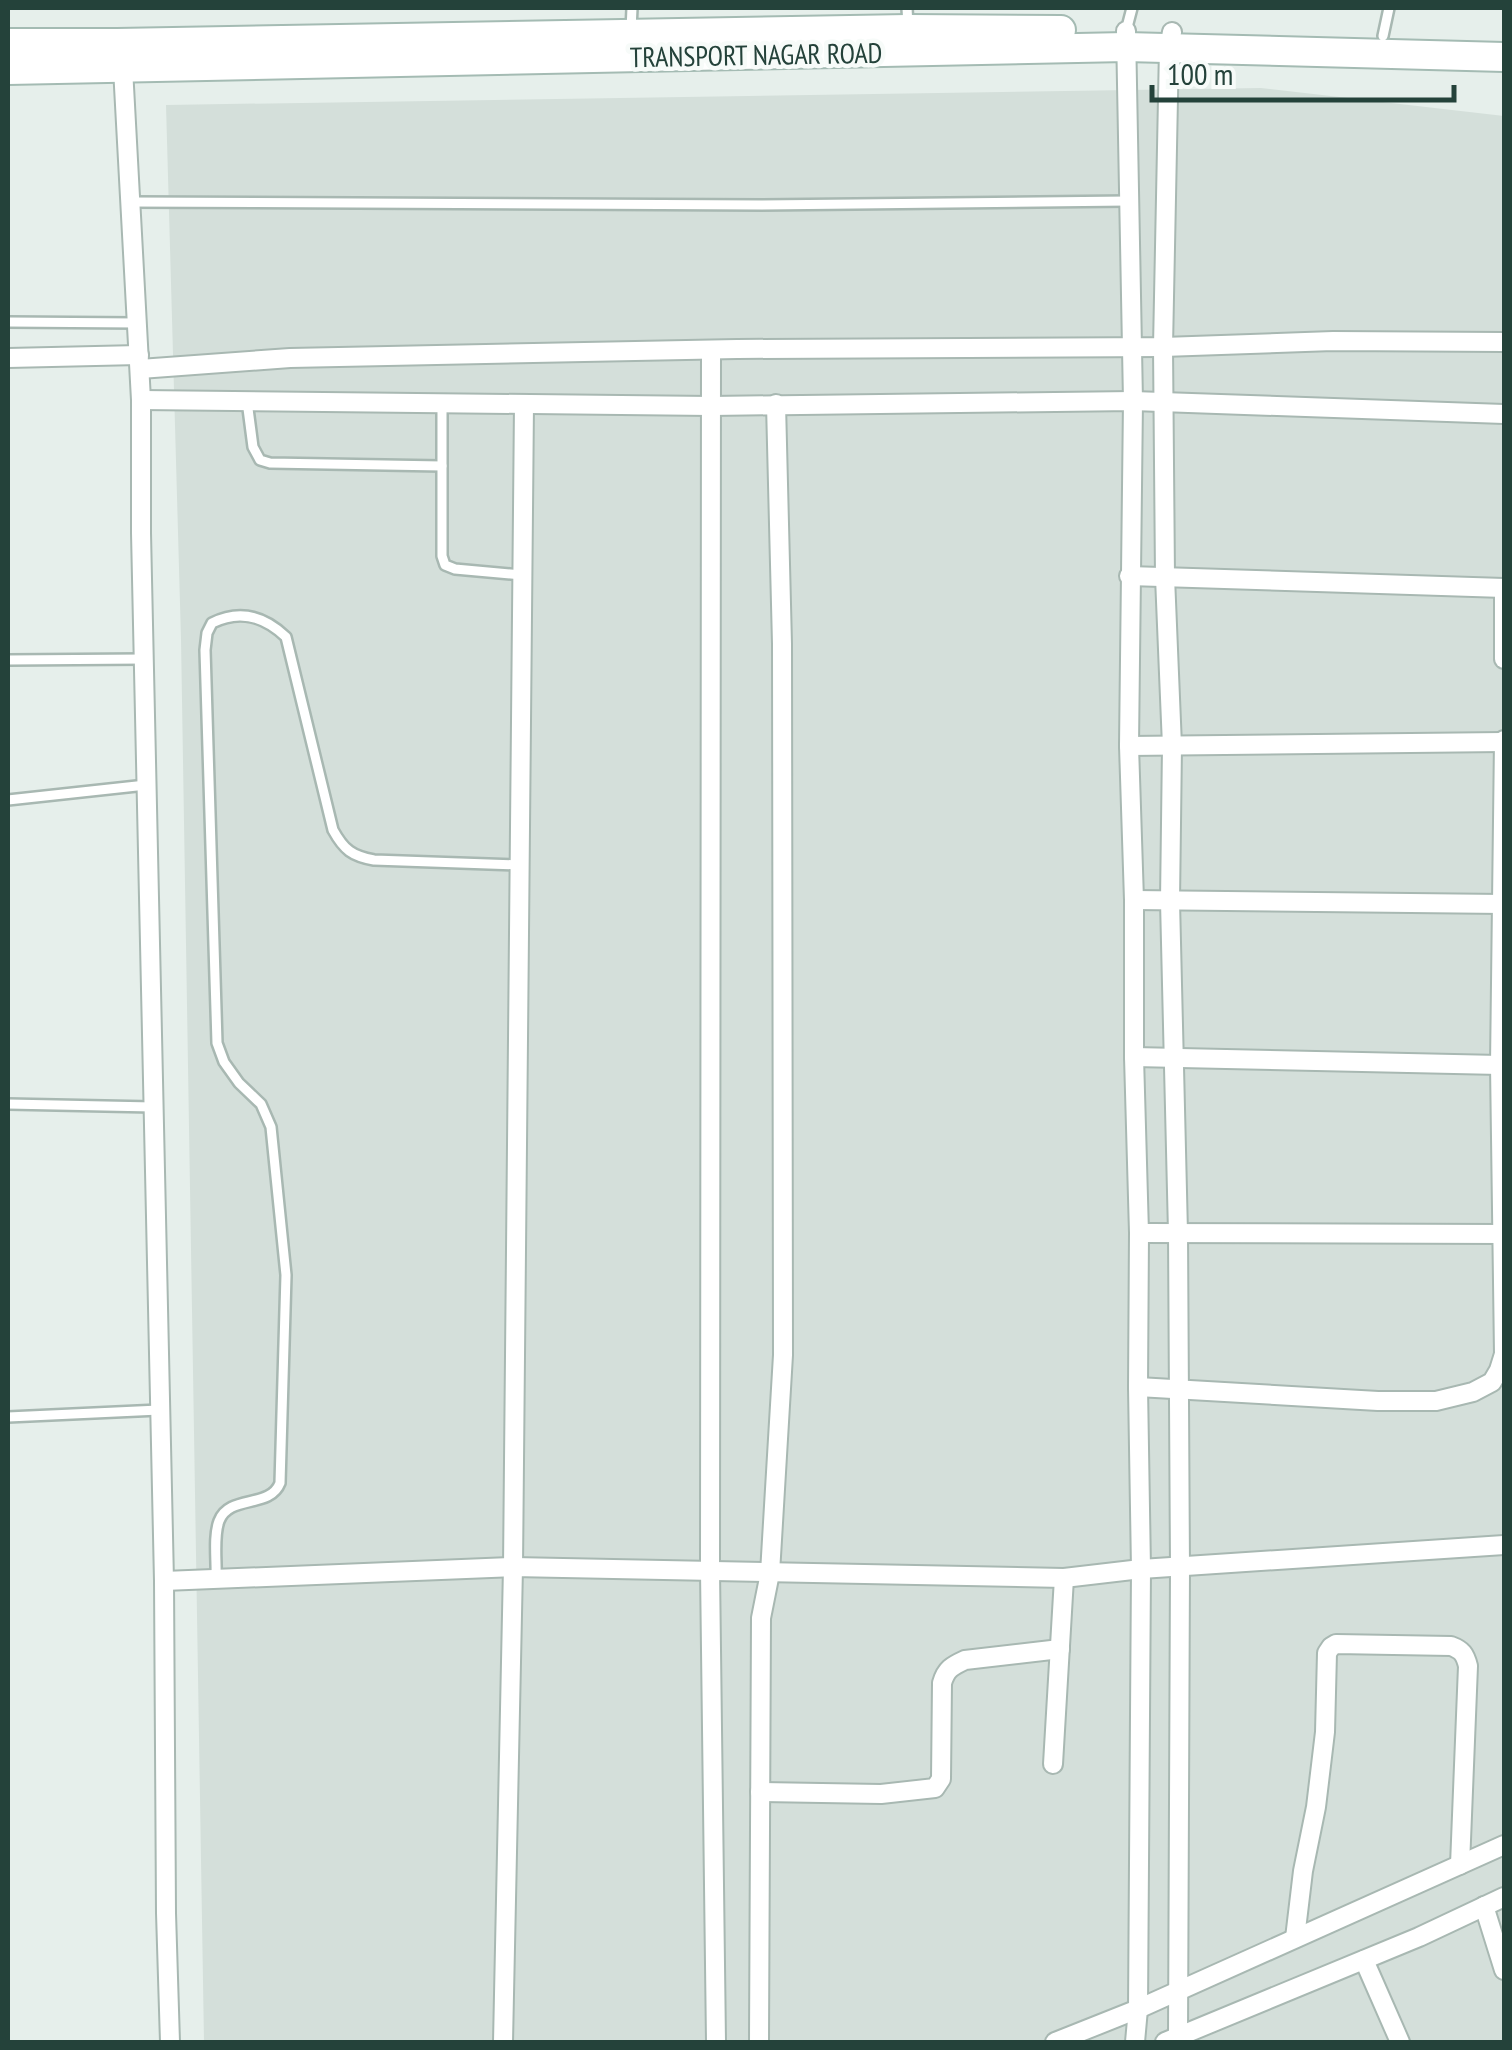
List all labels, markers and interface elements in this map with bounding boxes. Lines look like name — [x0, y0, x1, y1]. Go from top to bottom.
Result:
street label: TRANSPORT NAGAR ROAD — [629, 34, 883, 75]
scale bar — [1152, 40, 1454, 102]
text: 100 m — [1167, 54, 1233, 93]

